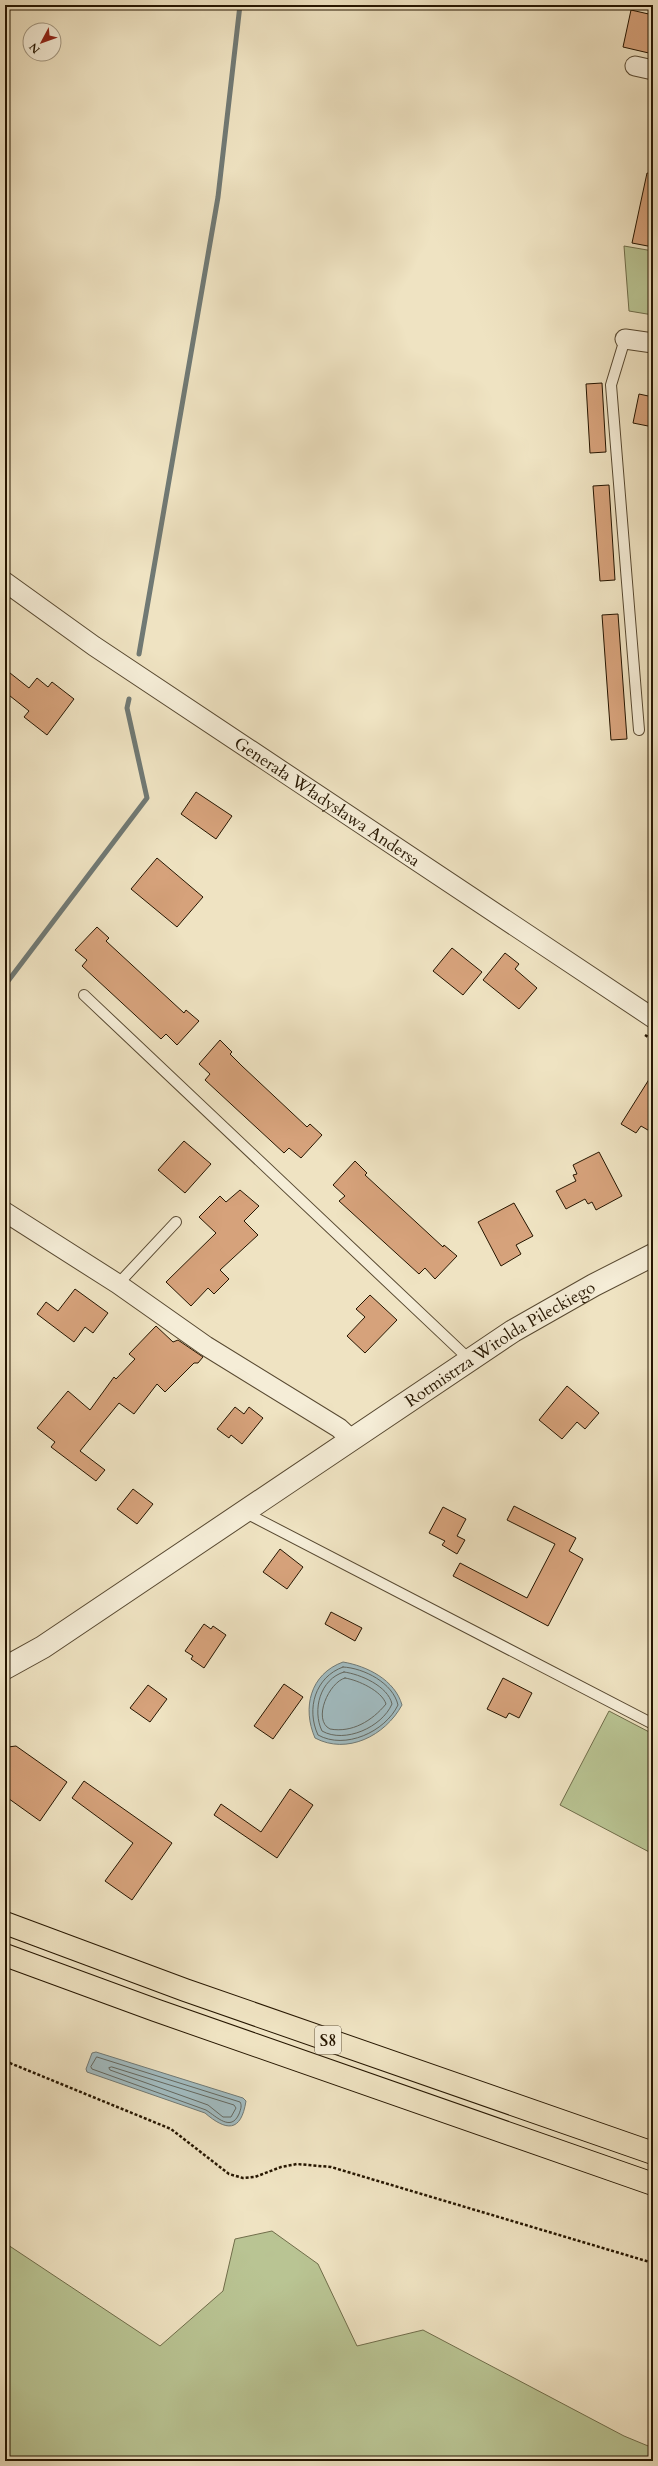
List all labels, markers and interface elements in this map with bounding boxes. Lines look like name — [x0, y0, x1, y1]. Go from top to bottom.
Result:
north arrow — [22, 22, 62, 62]
text: N — [26, 39, 44, 57]
street label: Generała Władysława Andersa — [230, 732, 425, 872]
street label: Rotmistrza Witolda Pileckiego — [400, 1276, 599, 1412]
road number: S8 — [315, 2026, 341, 2054]

